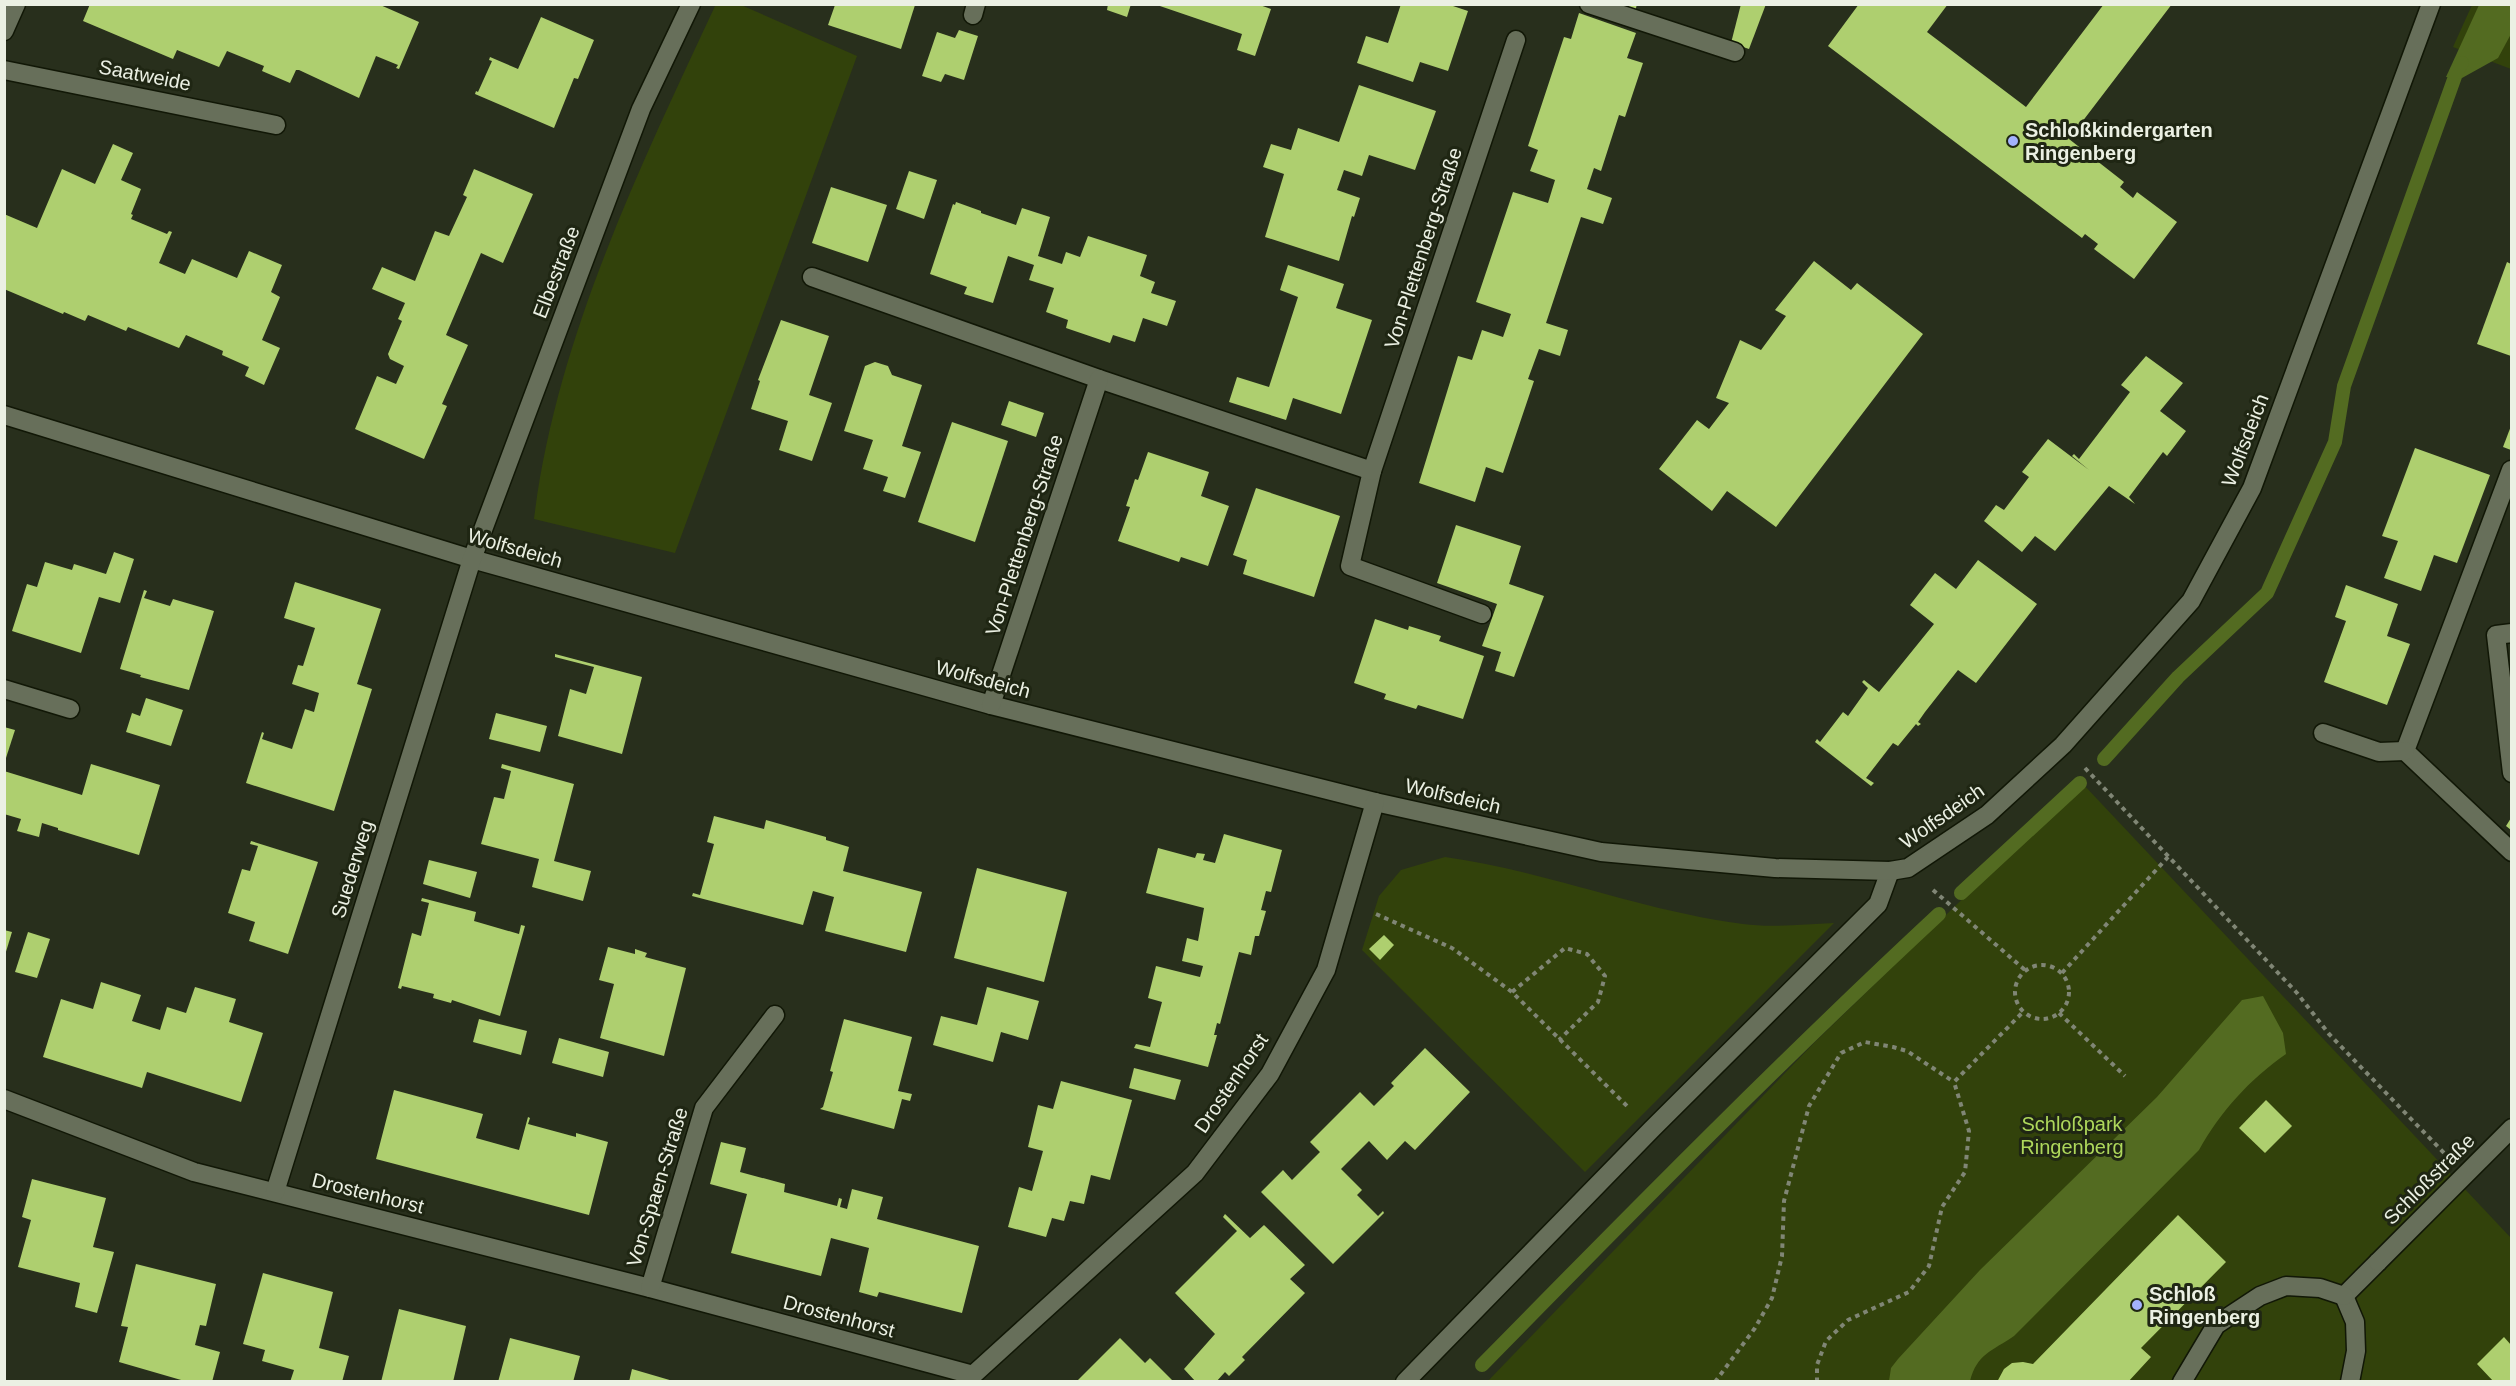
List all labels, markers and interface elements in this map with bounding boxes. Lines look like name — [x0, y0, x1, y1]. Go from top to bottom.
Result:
street label: Saatweide — [97, 55, 193, 95]
place label: Schloßkindergarten Ringenberg — [2025, 119, 2213, 164]
marker: Schloßkindergarten Ringenberg — [2006, 134, 2020, 148]
street label: Von-Plettenberg-Straße — [1380, 145, 1466, 351]
street label: Elbestraße — [528, 223, 584, 321]
street label: Wolfsdeich — [2217, 391, 2273, 489]
street label: Von-Plettenberg-Straße — [981, 432, 1067, 638]
street label: Wolfsdeich — [465, 524, 565, 572]
street label: Wolfsdeich — [933, 656, 1033, 702]
street label: Wolfsdeich — [1403, 774, 1503, 818]
street label: Wolfsdeich — [1896, 779, 1988, 853]
street label: Suederweg — [327, 817, 377, 921]
street label: Drostenhorst — [1190, 1029, 1272, 1137]
street label: Von-Spaen-Straße — [622, 1105, 692, 1269]
park label: Schloßpark Ringenberg — [2020, 1113, 2124, 1158]
street label: Schloßstraße — [2379, 1129, 2479, 1229]
street label: Drostenhorst — [310, 1168, 427, 1218]
place label: Schloß Ringenberg — [2149, 1283, 2260, 1328]
street label: Drostenhorst — [781, 1291, 898, 1342]
marker: Schloß Ringenberg — [2130, 1298, 2144, 1312]

